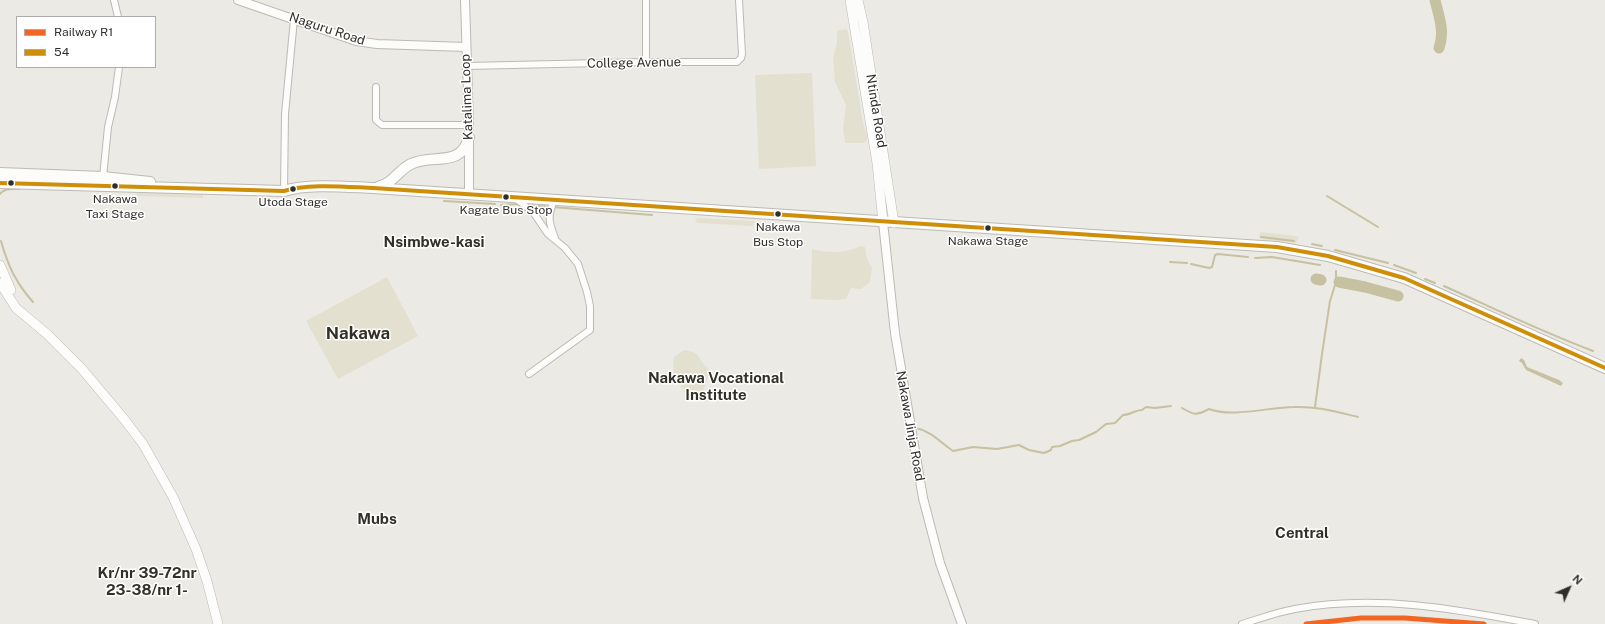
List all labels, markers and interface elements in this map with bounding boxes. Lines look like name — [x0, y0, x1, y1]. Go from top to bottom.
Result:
street label: Naguru Road — [287, 9, 367, 49]
legend — [16, 16, 156, 68]
text: Railway R1 — [54, 25, 113, 39]
text: 54 — [54, 45, 69, 59]
street label: Katalima Loop — [458, 54, 476, 140]
street label: College Avenue — [587, 54, 681, 72]
street label: Ntinda Road — [862, 73, 890, 149]
unlabelled marker — [6, 178, 16, 188]
marker: Nakawa Taxi Stage — [110, 181, 120, 191]
marker: Utoda Stage — [288, 184, 298, 194]
place label: Nakawa Taxi Stage — [86, 192, 144, 220]
marker: Kagate Bus Stop — [501, 192, 511, 202]
place label: Utoda Stage — [258, 195, 328, 209]
place label: Kagate Bus Stop — [460, 203, 552, 217]
marker: Nakawa Bus Stop — [773, 209, 783, 219]
place label: Nakawa Bus Stop — [753, 220, 803, 248]
marker: Nakawa Stage — [983, 223, 993, 233]
district label: Nsimbwe-kasi — [383, 233, 485, 251]
place label: Nakawa Stage — [948, 234, 1028, 248]
district label: Nakawa — [326, 324, 390, 344]
district label: Nakawa Vocational Institute — [648, 369, 784, 404]
street label: Nakawa Jinja Road — [893, 370, 927, 482]
district label: Mubs — [357, 510, 397, 528]
district label: Central — [1275, 524, 1329, 542]
district label: Kr/nr 39-72nr 23-38/nr 1- — [97, 564, 197, 599]
north arrow — [1549, 568, 1589, 608]
text: N — [1570, 572, 1585, 587]

